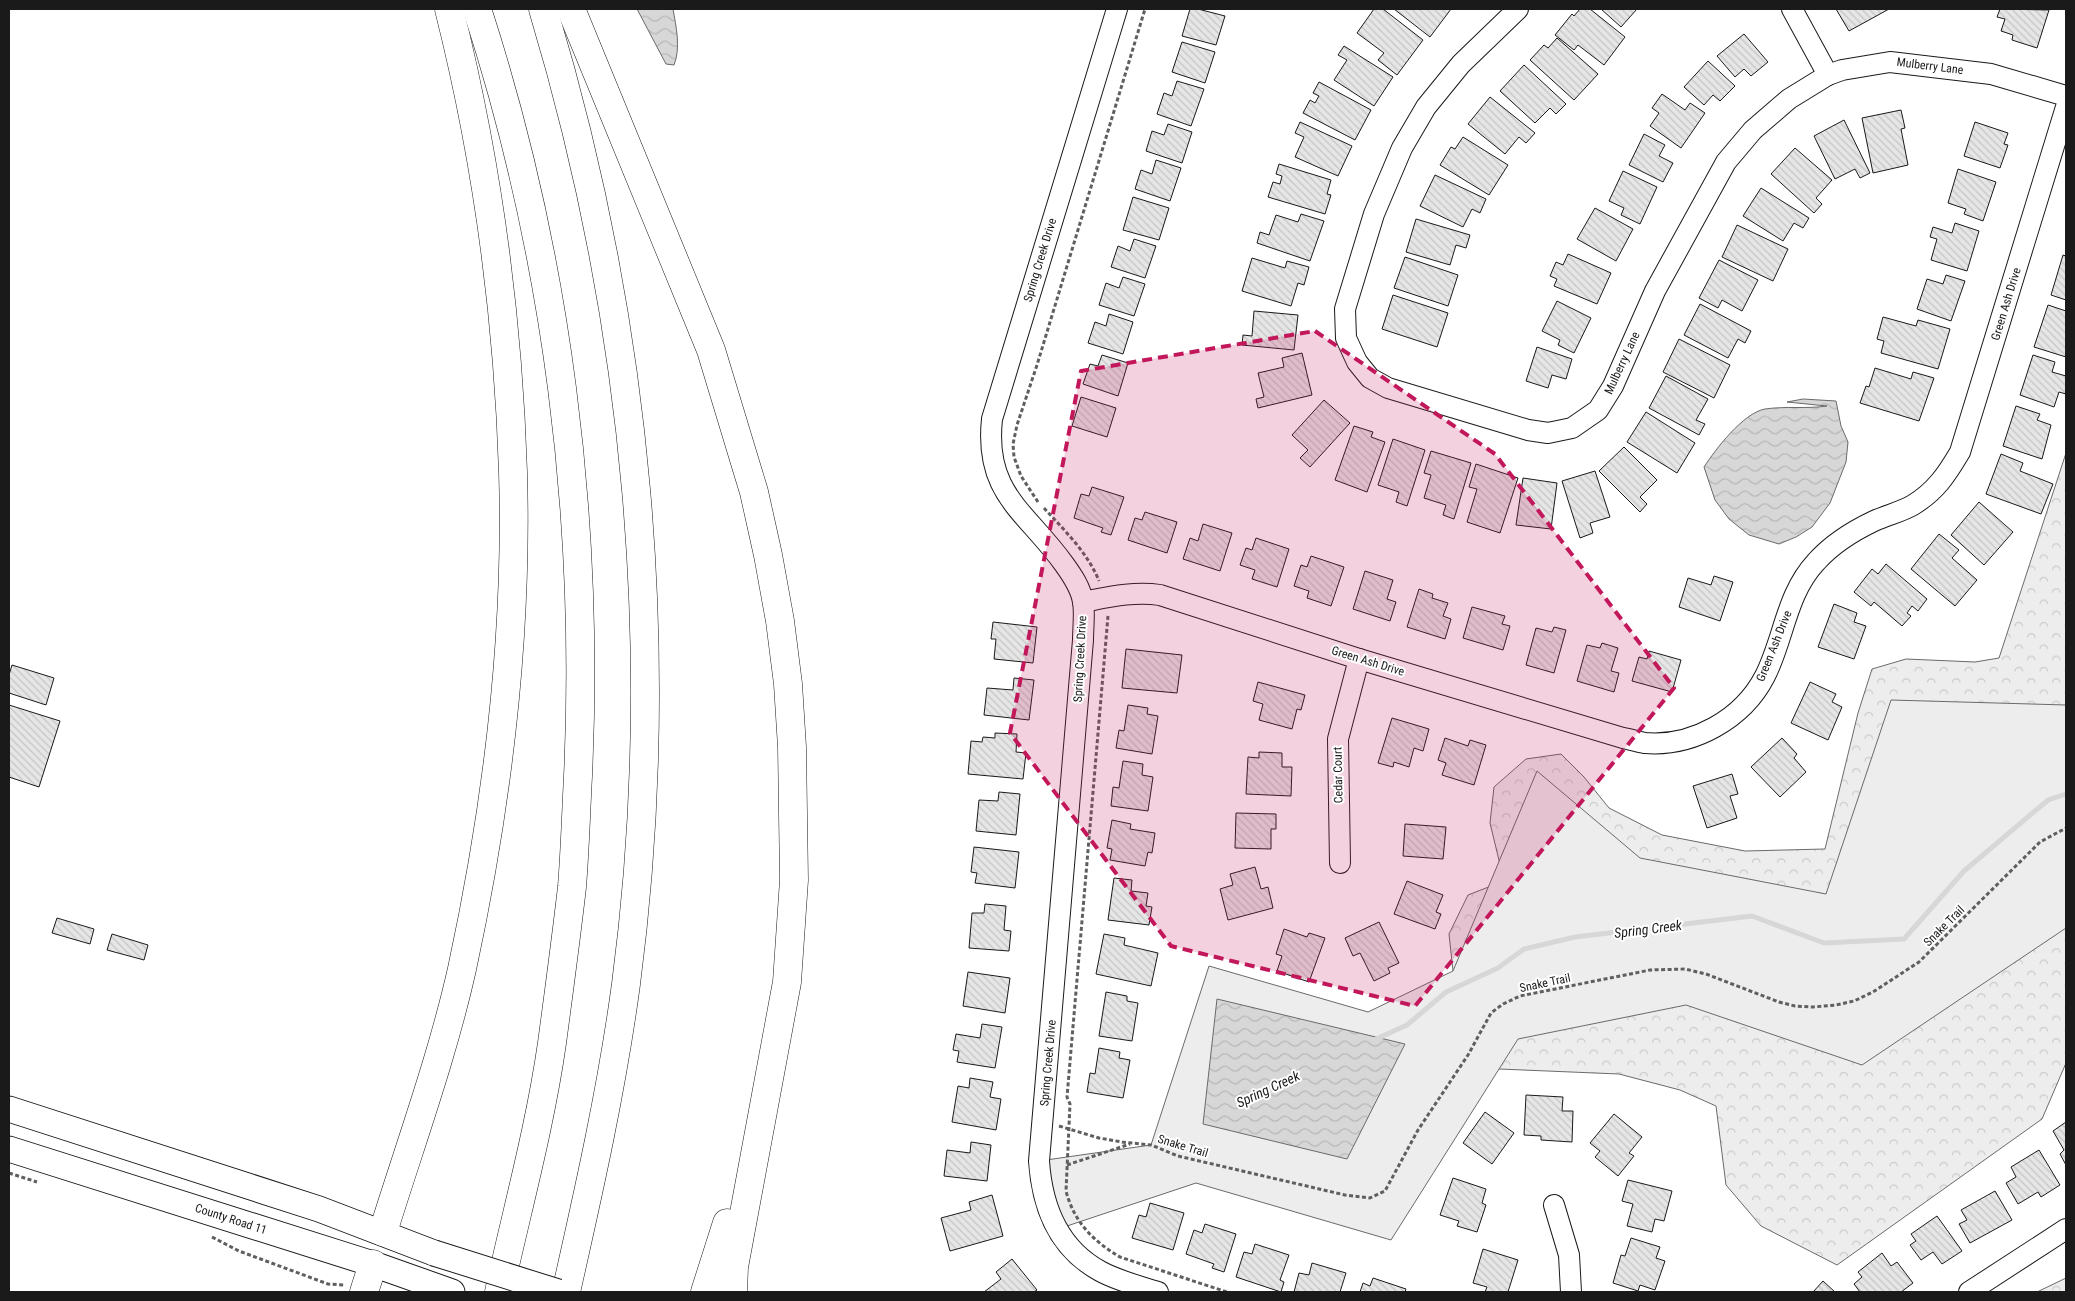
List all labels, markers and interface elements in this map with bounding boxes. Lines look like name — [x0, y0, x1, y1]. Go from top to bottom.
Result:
street label: Mulberry Lane — [1896, 55, 1965, 77]
street label: Spring Creek Drive — [1021, 216, 1059, 304]
street label: Green Ash Drive — [1988, 266, 2024, 342]
street label: Mulberry Lane — [1601, 329, 1643, 396]
street label: Green Ash Drive — [1753, 608, 1795, 684]
street label: Spring Creek Drive — [1071, 615, 1089, 703]
street label: Green Ash Drive — [1330, 643, 1406, 679]
street label: Cedar Court — [1330, 746, 1345, 803]
street label: Snake Trail — [1921, 903, 1967, 949]
water label: Spring Creek — [1613, 917, 1684, 941]
street label: Snake Trail — [1518, 971, 1572, 995]
street label: Spring Creek Drive — [1037, 1019, 1059, 1107]
water label: Spring Creek — [1234, 1067, 1303, 1111]
street label: Snake Trail — [1156, 1132, 1210, 1160]
street label: County Road 11 — [193, 1201, 269, 1237]

